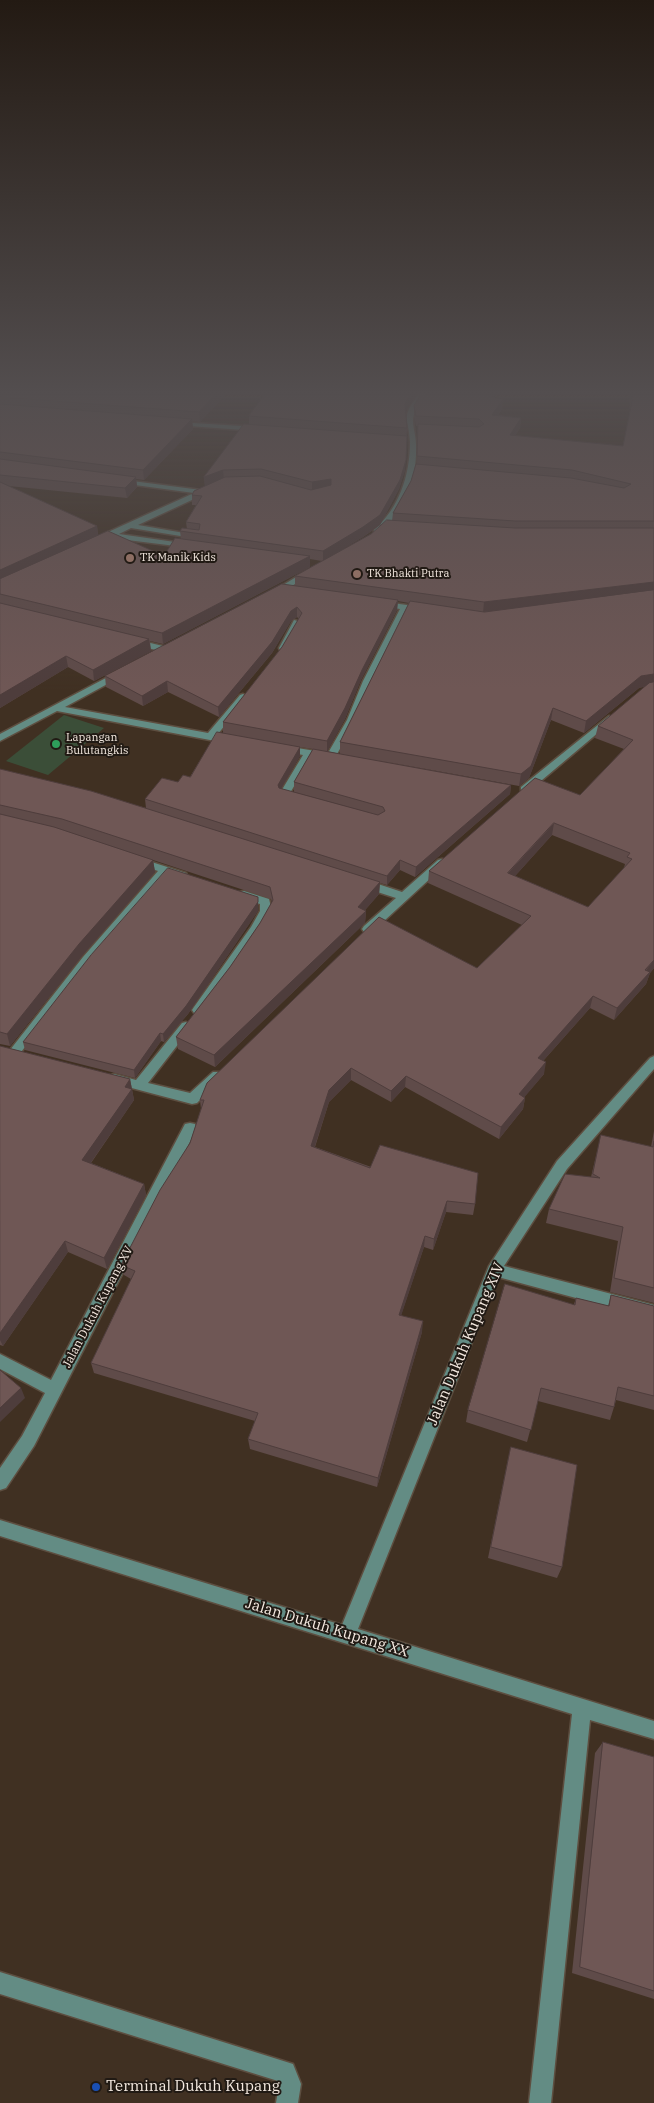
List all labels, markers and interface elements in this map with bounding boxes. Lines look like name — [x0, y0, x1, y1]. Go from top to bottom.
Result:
place label: TK Manik Kids — [140, 551, 216, 565]
marker: TK Manik Kids — [124, 552, 136, 564]
place label: TK Bhakti Putra — [367, 567, 449, 581]
marker: TK Bhakti Putra — [351, 568, 363, 580]
place label: Lapangan Bulutangkis — [66, 731, 128, 757]
marker: Lapangan Bulutangkis — [50, 738, 62, 750]
street label: Jalan Dukuh Kupang XV — [60, 1244, 136, 1370]
street label: Jalan Dukuh Kupang XIV — [424, 1260, 508, 1428]
street label: Jalan Dukuh Kupang XX — [243, 1595, 411, 1661]
place label: Terminal Dukuh Kupang — [106, 2078, 280, 2096]
marker: Terminal Dukuh Kupang — [90, 2081, 102, 2093]

